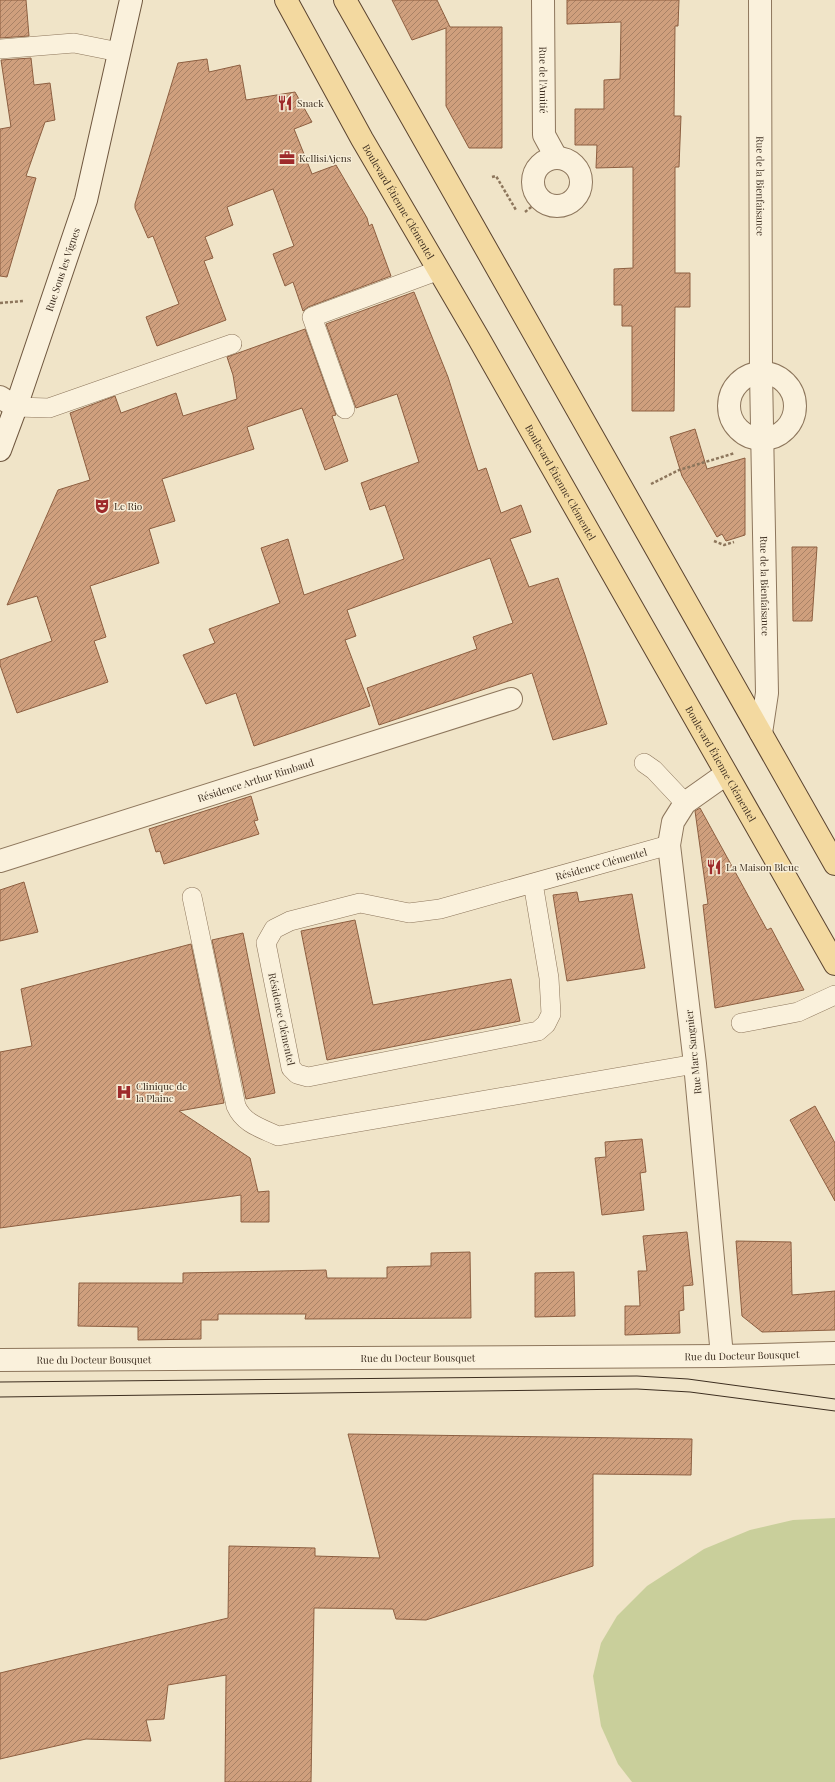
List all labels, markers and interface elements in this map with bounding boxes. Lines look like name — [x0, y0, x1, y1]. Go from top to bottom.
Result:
street label: Rue de l'Amitié — [536, 47, 551, 113]
restaurant icon: Snack — [276, 94, 294, 112]
place label: Snack — [297, 96, 324, 110]
street label: Rue de la Bienfaisance — [753, 136, 768, 236]
street label: Boulevard Étienne Clémentel — [360, 142, 438, 262]
office icon: KellisiAjens — [278, 149, 296, 167]
place label: KellisiAjens — [299, 151, 351, 165]
street label: Rue Sous les Vignes — [42, 226, 83, 313]
street label: Boulevard Étienne Clémentel — [522, 422, 599, 543]
theatre icon: Le Rio — [93, 497, 111, 515]
place label: Le Rio — [114, 499, 143, 513]
street label: Rue de la Bienfaisance — [757, 536, 773, 636]
street label: Boulevard Étienne Clémentel — [682, 703, 760, 824]
street label: Résidence Arthur Rimbaud — [196, 755, 316, 805]
street label: Résidence Clémentel — [554, 844, 649, 883]
restaurant icon: La Maison Bleue — [705, 858, 723, 876]
place label: La Maison Bleue — [726, 860, 799, 874]
street label: Résidence Clémentel — [265, 971, 299, 1067]
street label: Rue Marc Sangnier — [682, 1008, 704, 1095]
place label: Clinique de la Plaine — [136, 1079, 187, 1105]
hospital icon: Clinique de la Plaine — [115, 1083, 133, 1101]
street label: Rue du Docteur Bousquet — [685, 1347, 800, 1363]
street label: Rue du Docteur Bousquet — [361, 1350, 476, 1365]
street label: Rue du Docteur Bousquet — [37, 1352, 152, 1367]

